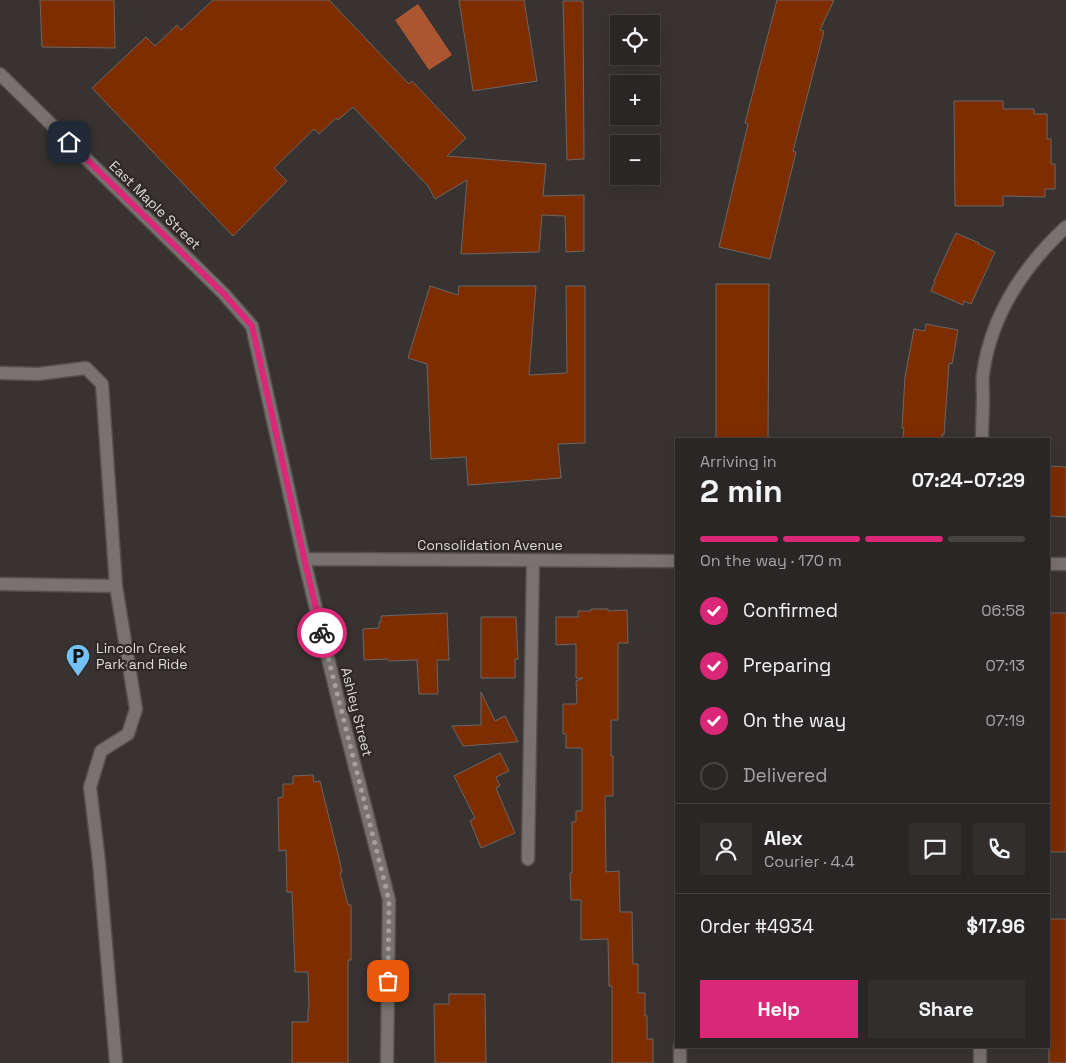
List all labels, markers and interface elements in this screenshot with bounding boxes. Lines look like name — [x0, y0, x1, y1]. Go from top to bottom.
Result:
map controls — [610, 15, 660, 185]
button: locate — [610, 15, 660, 65]
button: + — [610, 75, 660, 125]
pin — [48, 121, 90, 163]
icon: home — [55, 128, 83, 156]
button: − — [610, 135, 660, 185]
street label: East Maple Street — [105, 157, 205, 253]
text: Arriving in — [700, 451, 777, 472]
text: 07:24–07:29 — [912, 468, 1025, 493]
text: 2 min — [700, 471, 783, 511]
street label: Consolidation Avenue — [417, 536, 563, 554]
text: On the way · 170 m — [700, 550, 842, 571]
icon: check — [700, 597, 728, 625]
text: Confirmed — [743, 598, 838, 623]
text: 06:58 — [981, 600, 1025, 621]
courier — [297, 608, 347, 658]
icon: bike — [308, 619, 336, 647]
place label: Lincoln Creek Park and Ride — [96, 639, 188, 673]
parking icon: Lincoln Creek Park and Ride — [65, 643, 91, 677]
icon: check — [700, 652, 728, 680]
text: Preparing — [743, 653, 831, 678]
text: 07:13 — [986, 655, 1025, 676]
street label: Ashley Street — [337, 665, 377, 759]
icon: check — [700, 707, 728, 735]
text: On the way — [743, 708, 846, 733]
text: 07:19 — [985, 710, 1025, 731]
text: Delivered — [743, 763, 828, 788]
button: person — [700, 823, 752, 875]
button: chat — [909, 823, 961, 875]
button: phone — [973, 823, 1025, 875]
text: Alex — [764, 826, 803, 851]
text: Courier · 4.4 — [764, 851, 855, 872]
text: Order #4934 — [700, 914, 814, 939]
text: $17.96 — [967, 914, 1025, 939]
pin — [367, 960, 409, 1002]
icon: bag — [374, 967, 402, 995]
button: Help — [700, 980, 858, 1038]
button: Share — [868, 980, 1025, 1038]

